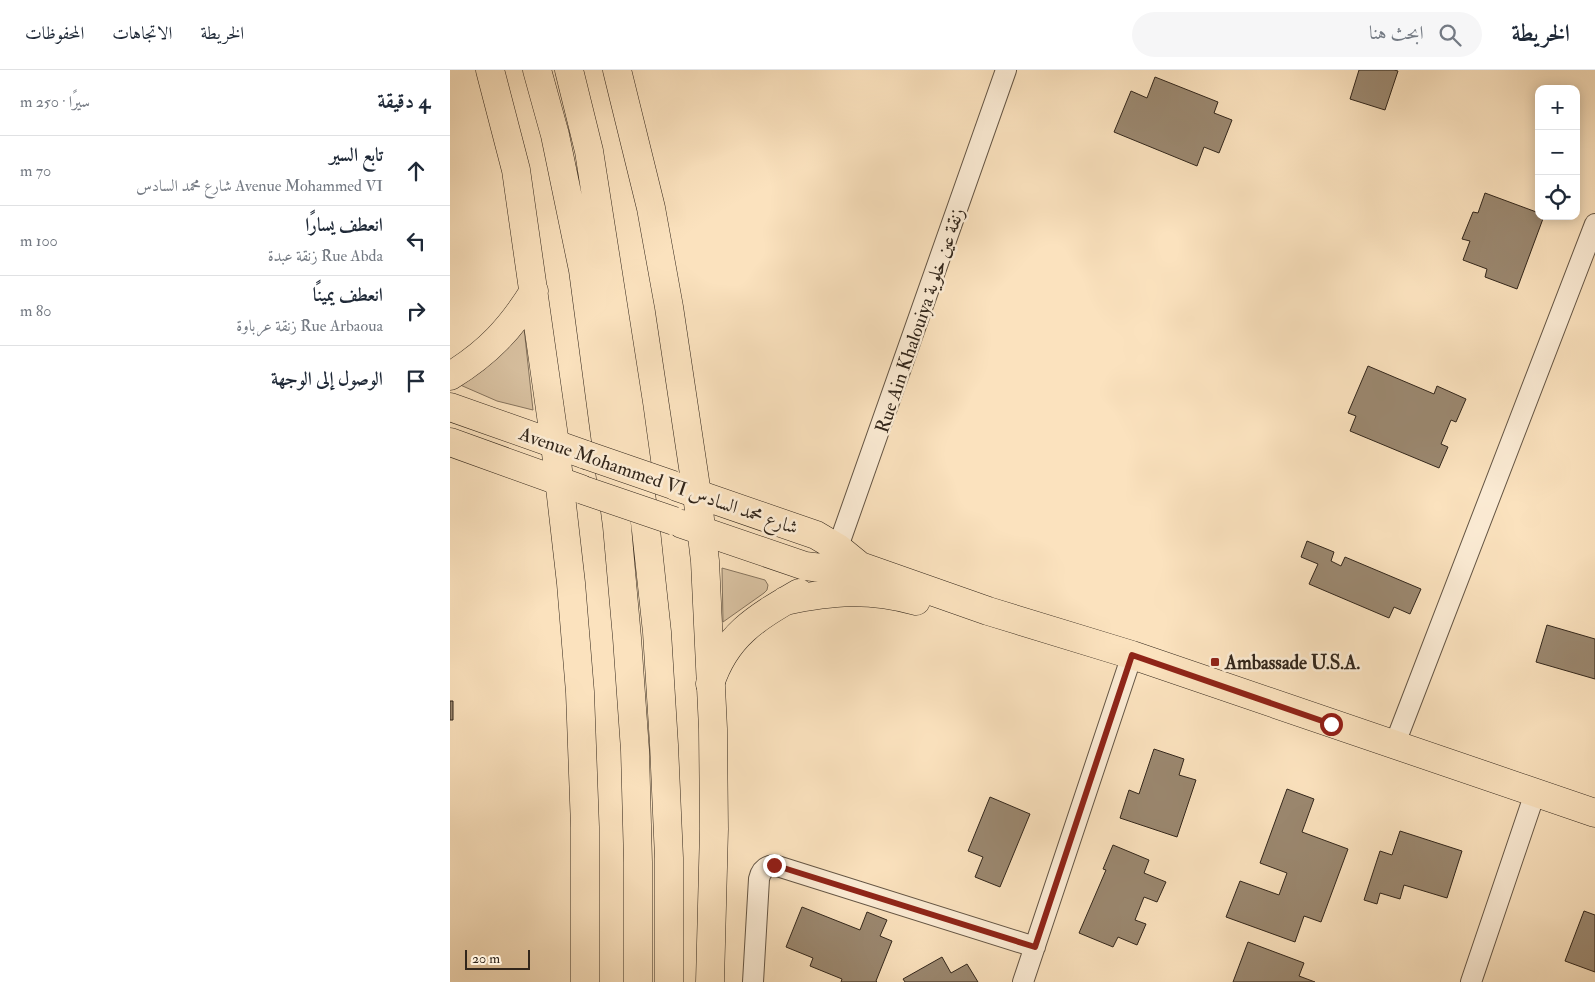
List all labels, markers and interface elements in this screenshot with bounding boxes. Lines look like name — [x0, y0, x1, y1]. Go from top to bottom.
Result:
search box — [1132, 12, 1482, 57]
text: الخريطة — [1512, 18, 1570, 49]
text: ابحث هنا — [1369, 21, 1424, 45]
icon: search — [1436, 21, 1464, 49]
text: المحفوظات — [25, 22, 84, 45]
text: الاتجاهات — [112, 22, 172, 45]
text: الخريطة — [200, 22, 244, 45]
map controls — [1535, 85, 1580, 220]
button: + — [1535, 85, 1580, 130]
text: 4 دقيقة — [378, 88, 430, 115]
text: سيرًا · 250 m — [20, 92, 90, 112]
button: − — [1535, 130, 1580, 175]
text: تابع السير — [329, 143, 383, 167]
icon: ahead — [402, 157, 430, 185]
text: 70 m — [20, 161, 51, 181]
button: locate — [1535, 175, 1580, 220]
text: Avenue Mohammed VI شارع محمد السادس — [136, 176, 383, 196]
street label: Rue Ain Khalouiya زنقة عين خلوية — [870, 204, 970, 436]
text: انعطف يسارًا — [305, 213, 383, 237]
icon: left — [402, 227, 430, 255]
text: 100 m — [20, 231, 58, 251]
text: Rue Abda زنقة عبدة — [268, 246, 383, 266]
text: انعطف يمينًا — [313, 283, 383, 307]
icon: right — [402, 297, 430, 325]
text: 80 m — [20, 301, 52, 321]
text: Rue Arbaoua زنقة عرباوة — [236, 316, 383, 336]
text: الوصول إلى الوجهة — [271, 367, 383, 391]
icon: arrive — [402, 367, 430, 395]
street label: Avenue Mohammed VI شارع محمد السادس — [514, 422, 801, 543]
place label: Ambassade U.S.A. — [1224, 651, 1360, 675]
marker: Ambassade U.S.A. — [1209, 656, 1221, 668]
route start — [1320, 713, 1343, 736]
route end — [763, 854, 786, 877]
scale bar — [465, 947, 530, 970]
text: 20 m — [472, 950, 500, 967]

